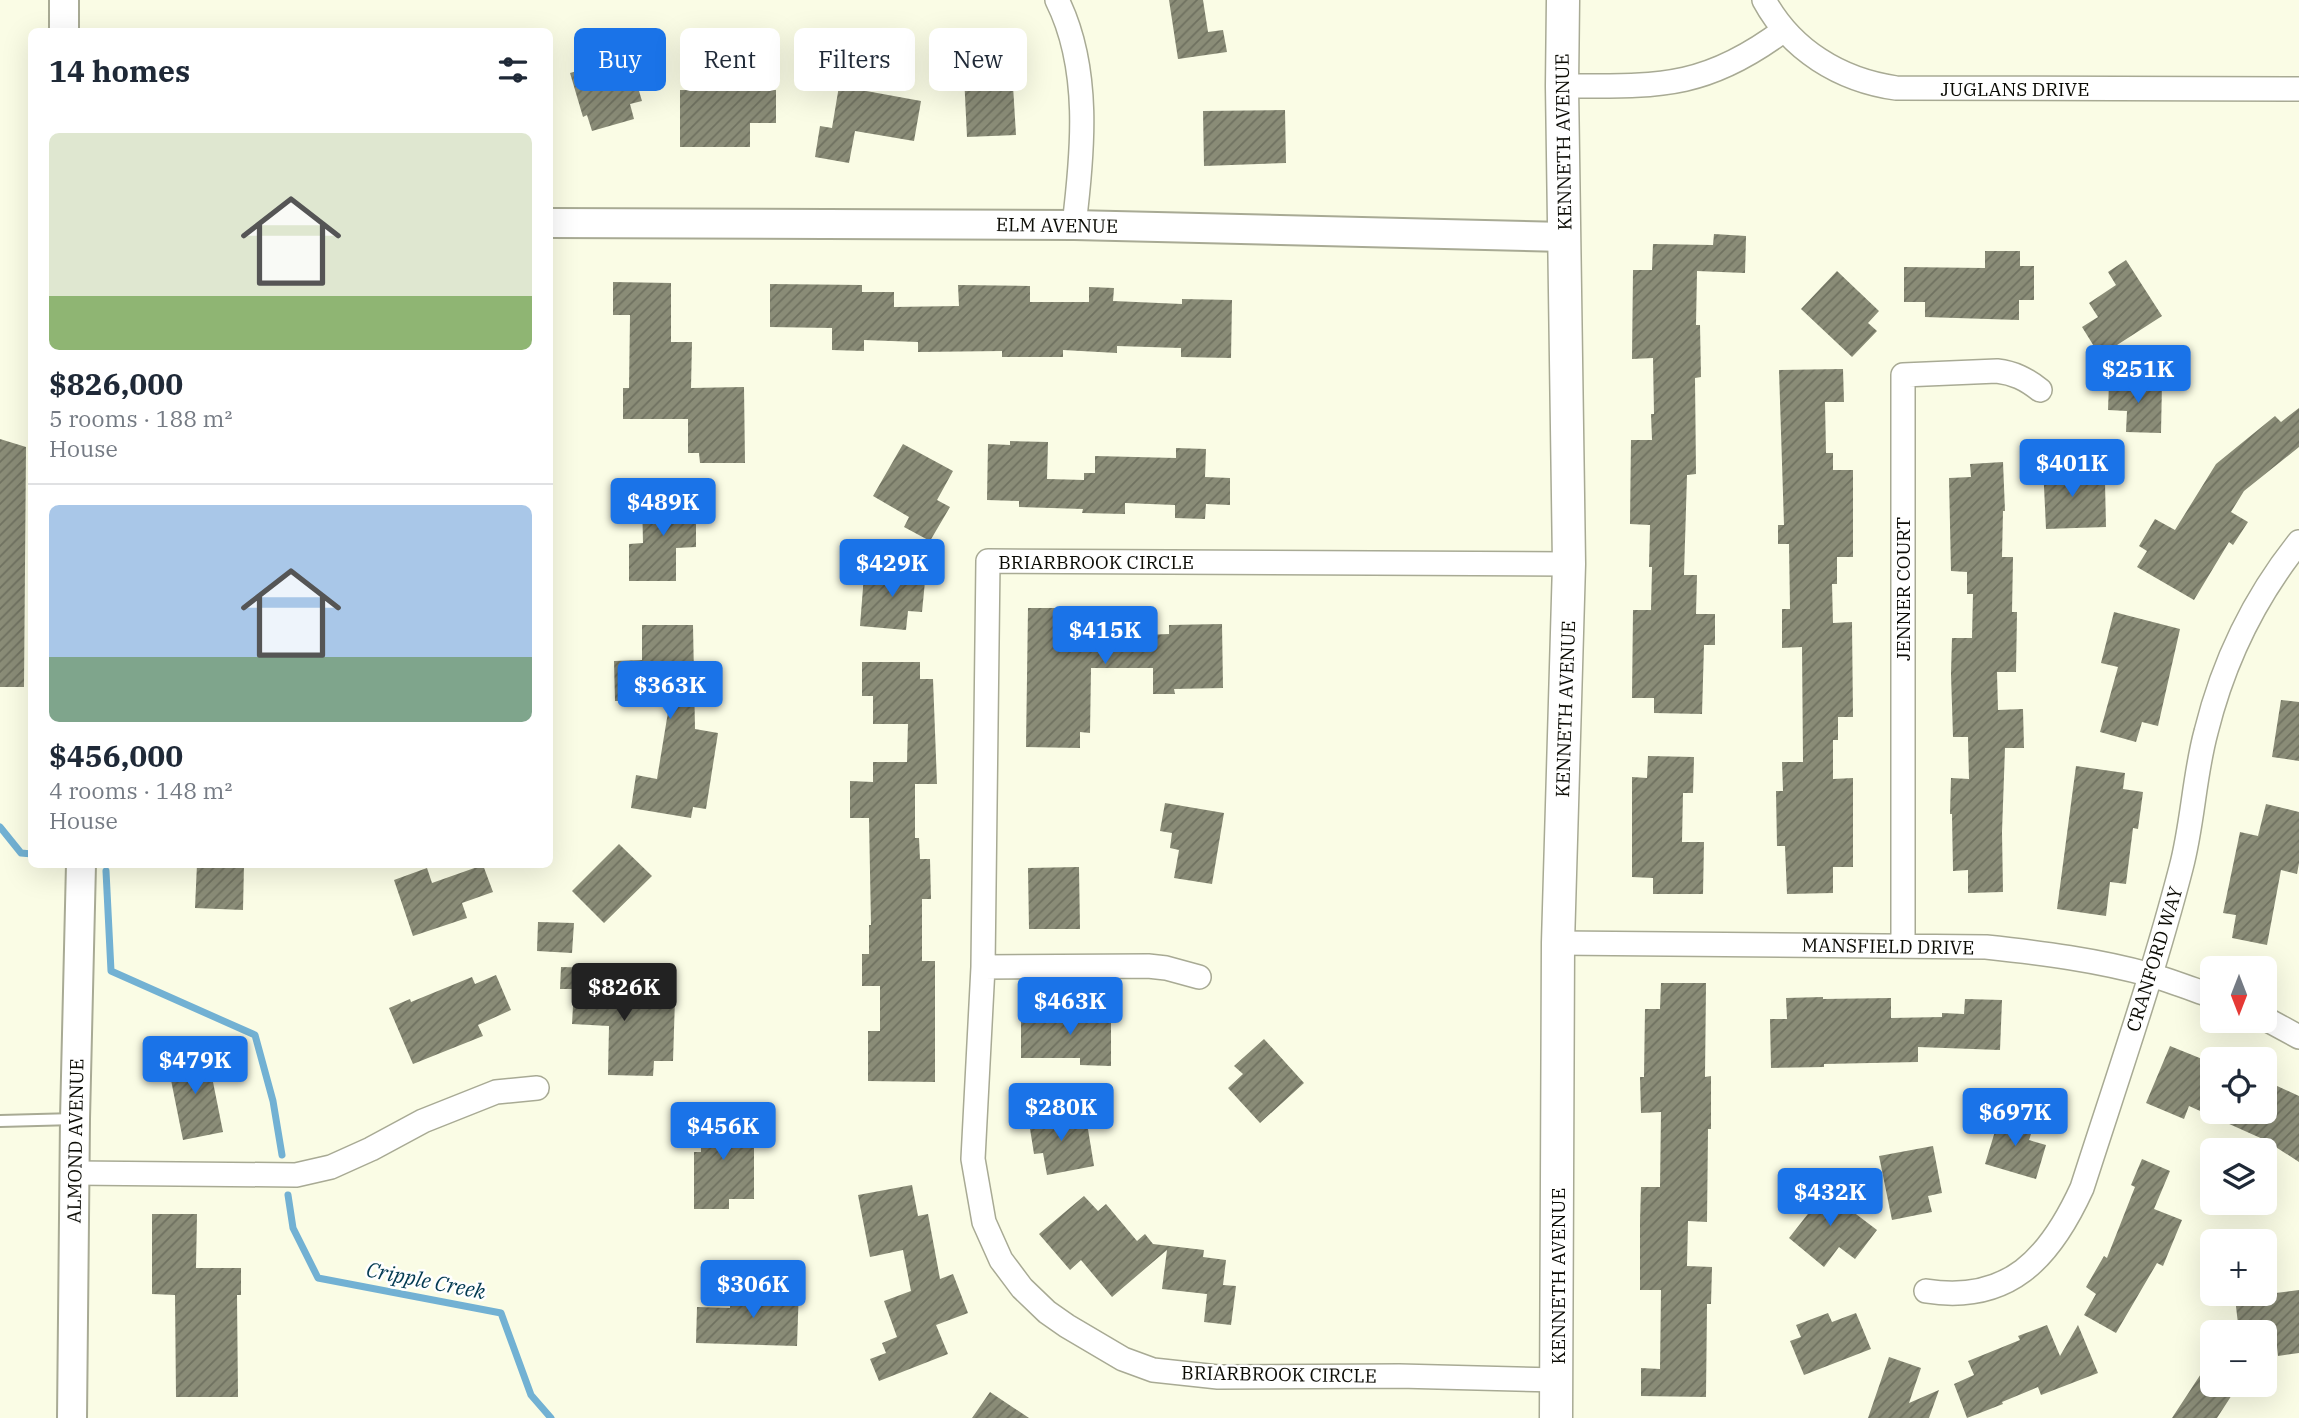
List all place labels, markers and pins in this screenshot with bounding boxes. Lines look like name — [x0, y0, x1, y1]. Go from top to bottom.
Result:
pin: $251K — [2089, 346, 2187, 405]
pin: $401K — [2023, 440, 2121, 499]
pin: $489K — [614, 478, 712, 538]
pin: $429K — [843, 540, 941, 599]
pin: $415K — [1056, 606, 1154, 666]
pin: $363K — [621, 662, 719, 721]
pin: $826K — [575, 964, 673, 1023]
pin: $463K — [1021, 978, 1119, 1037]
pin: $479K — [146, 1036, 244, 1096]
pin: $280K — [1012, 1084, 1110, 1143]
pin: $697K — [1966, 1088, 2064, 1148]
pin: $456K — [674, 1102, 772, 1162]
pin: $432K — [1781, 1168, 1879, 1228]
pin: $306K — [704, 1260, 802, 1320]

